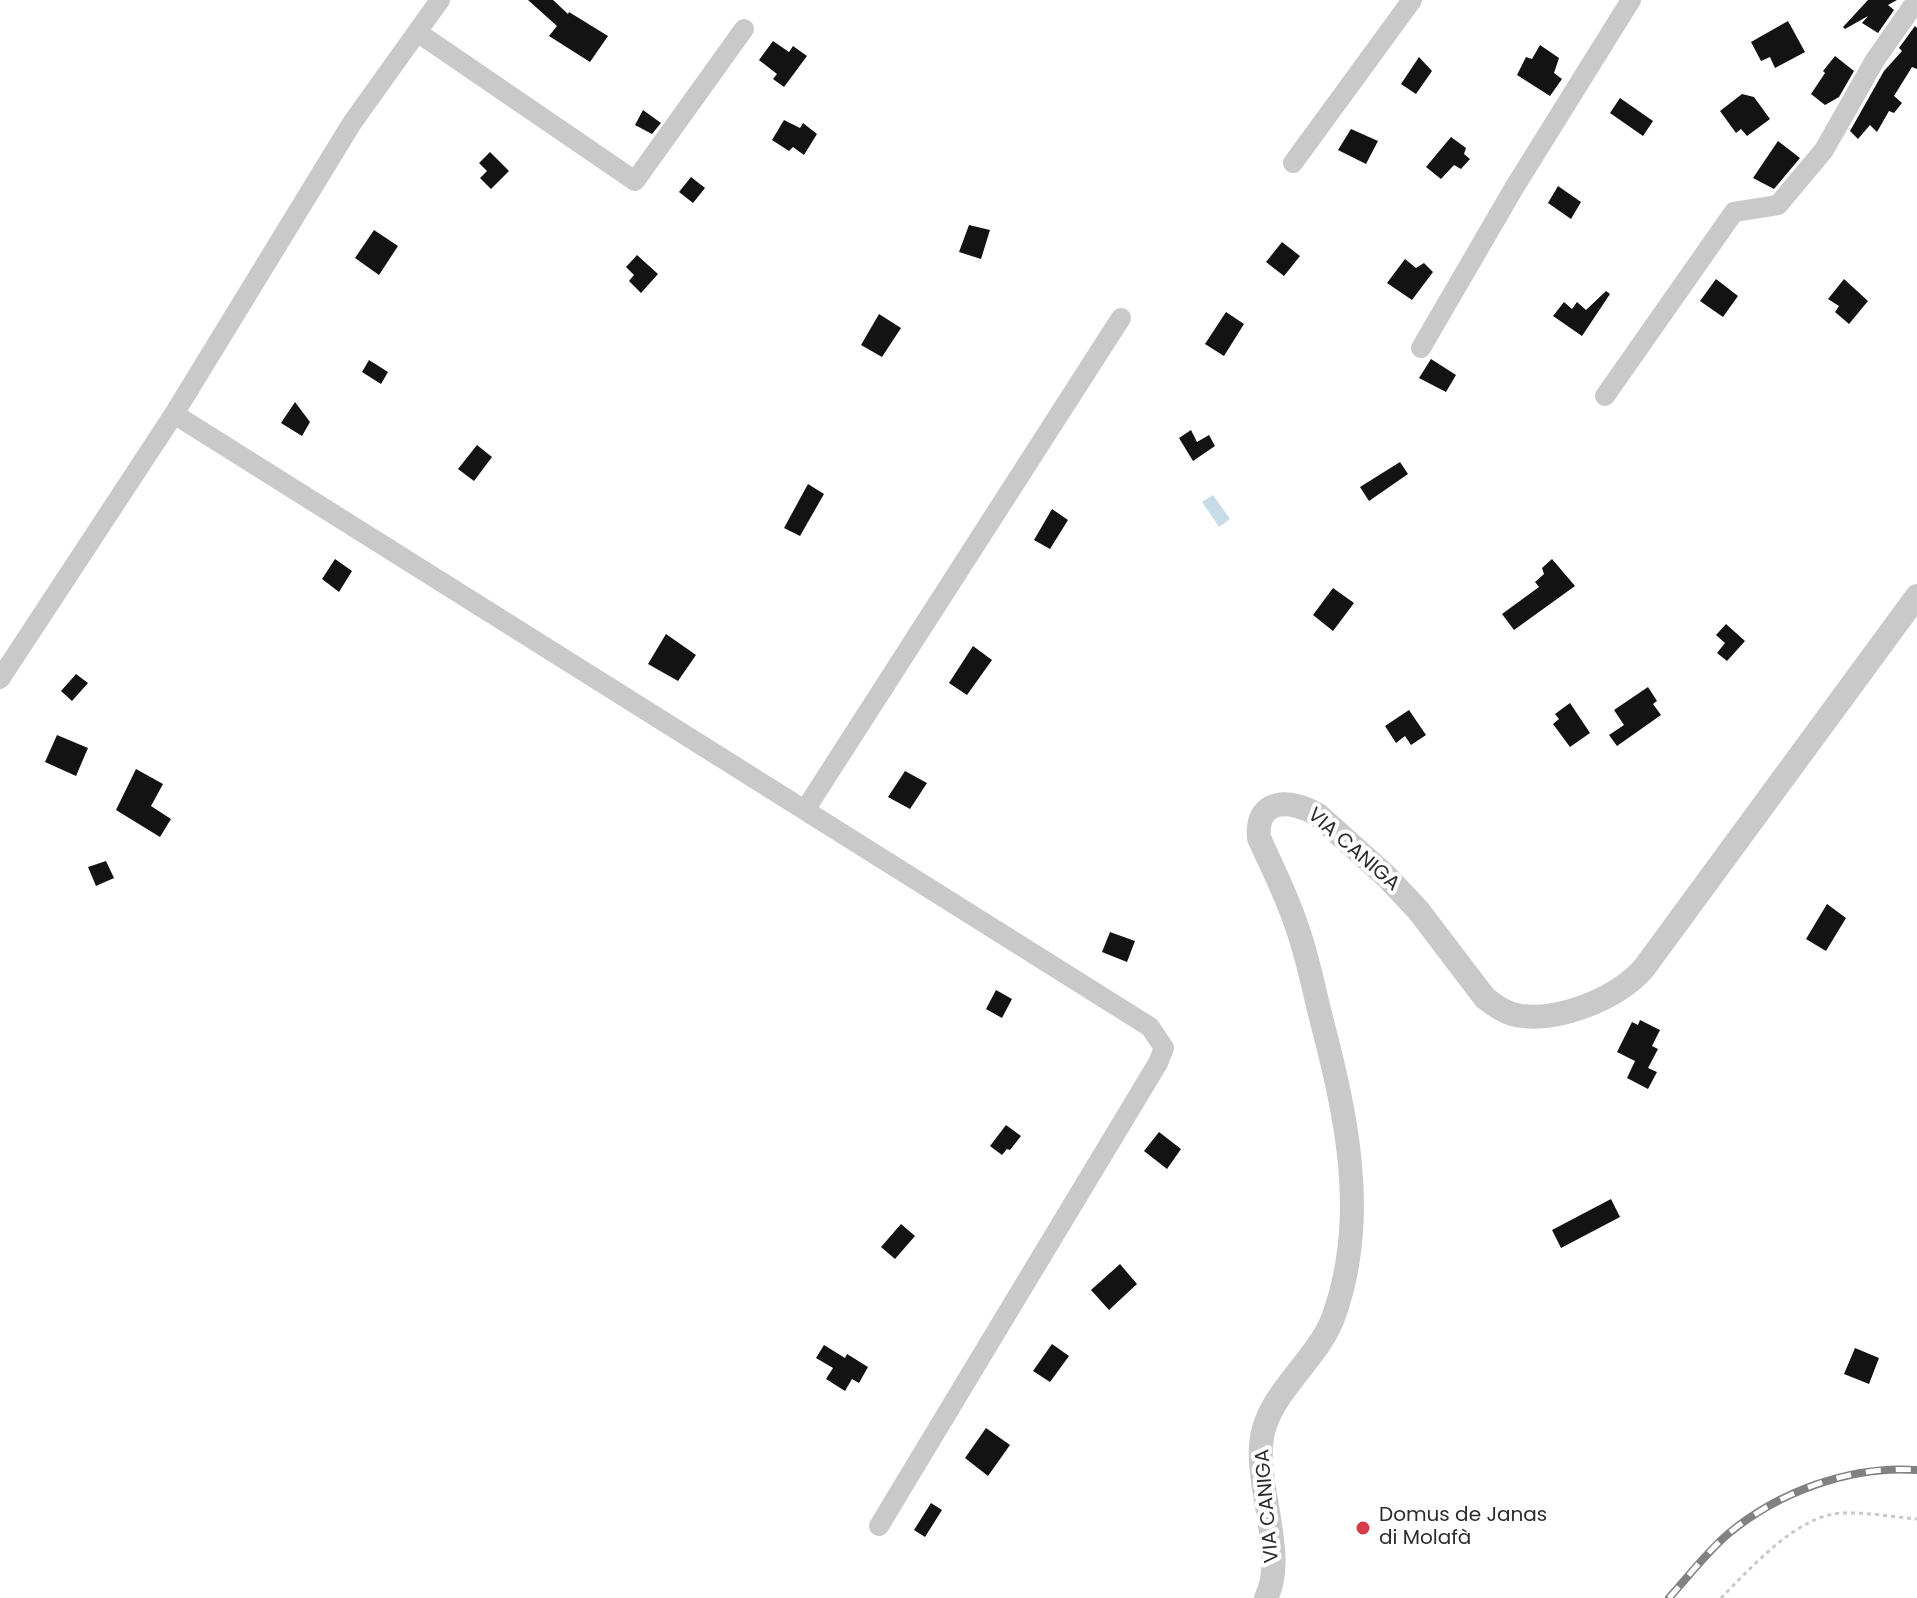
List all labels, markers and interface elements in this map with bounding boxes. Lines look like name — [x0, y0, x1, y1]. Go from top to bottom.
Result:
street label: VIA CANIGA — [1302, 803, 1404, 897]
street label: VIA CANIGA — [1251, 1448, 1285, 1564]
place label: Domus de Janas di Molafà — [1379, 1504, 1547, 1551]
marker: Domus de Janas di Molafà — [1354, 1519, 1372, 1537]

